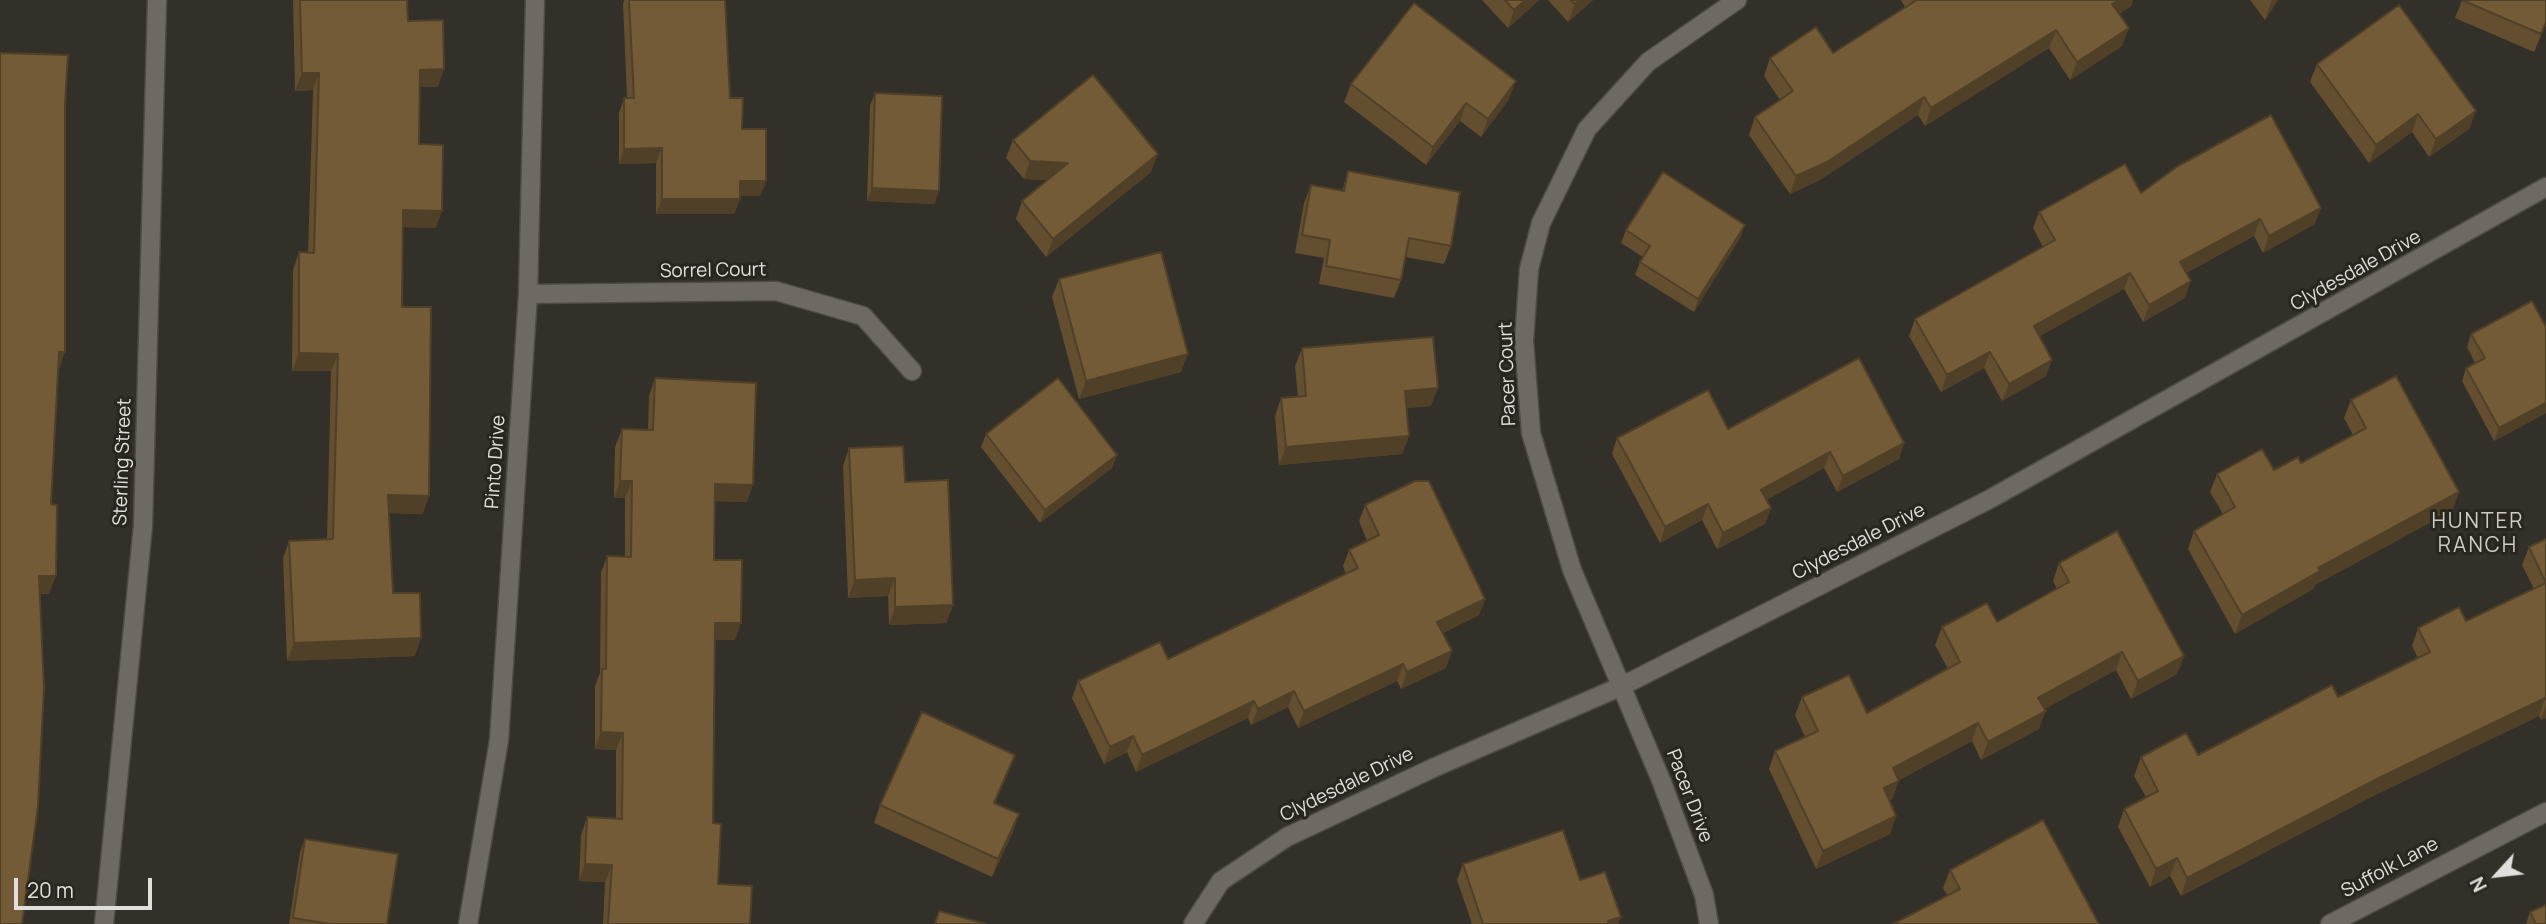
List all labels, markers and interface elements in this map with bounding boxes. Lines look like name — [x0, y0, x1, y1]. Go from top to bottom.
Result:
street label: Clydesdale Drive — [2287, 226, 2425, 316]
street label: Sorrel Court — [660, 259, 766, 283]
street label: Pacer Court — [1495, 322, 1521, 426]
street label: Sterling Street — [109, 398, 137, 526]
street label: Pinto Drive — [481, 414, 511, 510]
street label: Clydesdale Drive — [1789, 499, 1929, 585]
district label: HUNTER RANCH — [2432, 509, 2524, 559]
street label: Clydesdale Drive — [1277, 743, 1417, 827]
street label: Pacer Drive — [1661, 746, 1717, 846]
street label: Suffolk Lane — [2338, 833, 2442, 903]
north arrow — [2462, 840, 2532, 910]
scale bar — [18, 864, 156, 908]
text: N — [2464, 873, 2493, 897]
text: 20 m — [27, 876, 74, 904]

